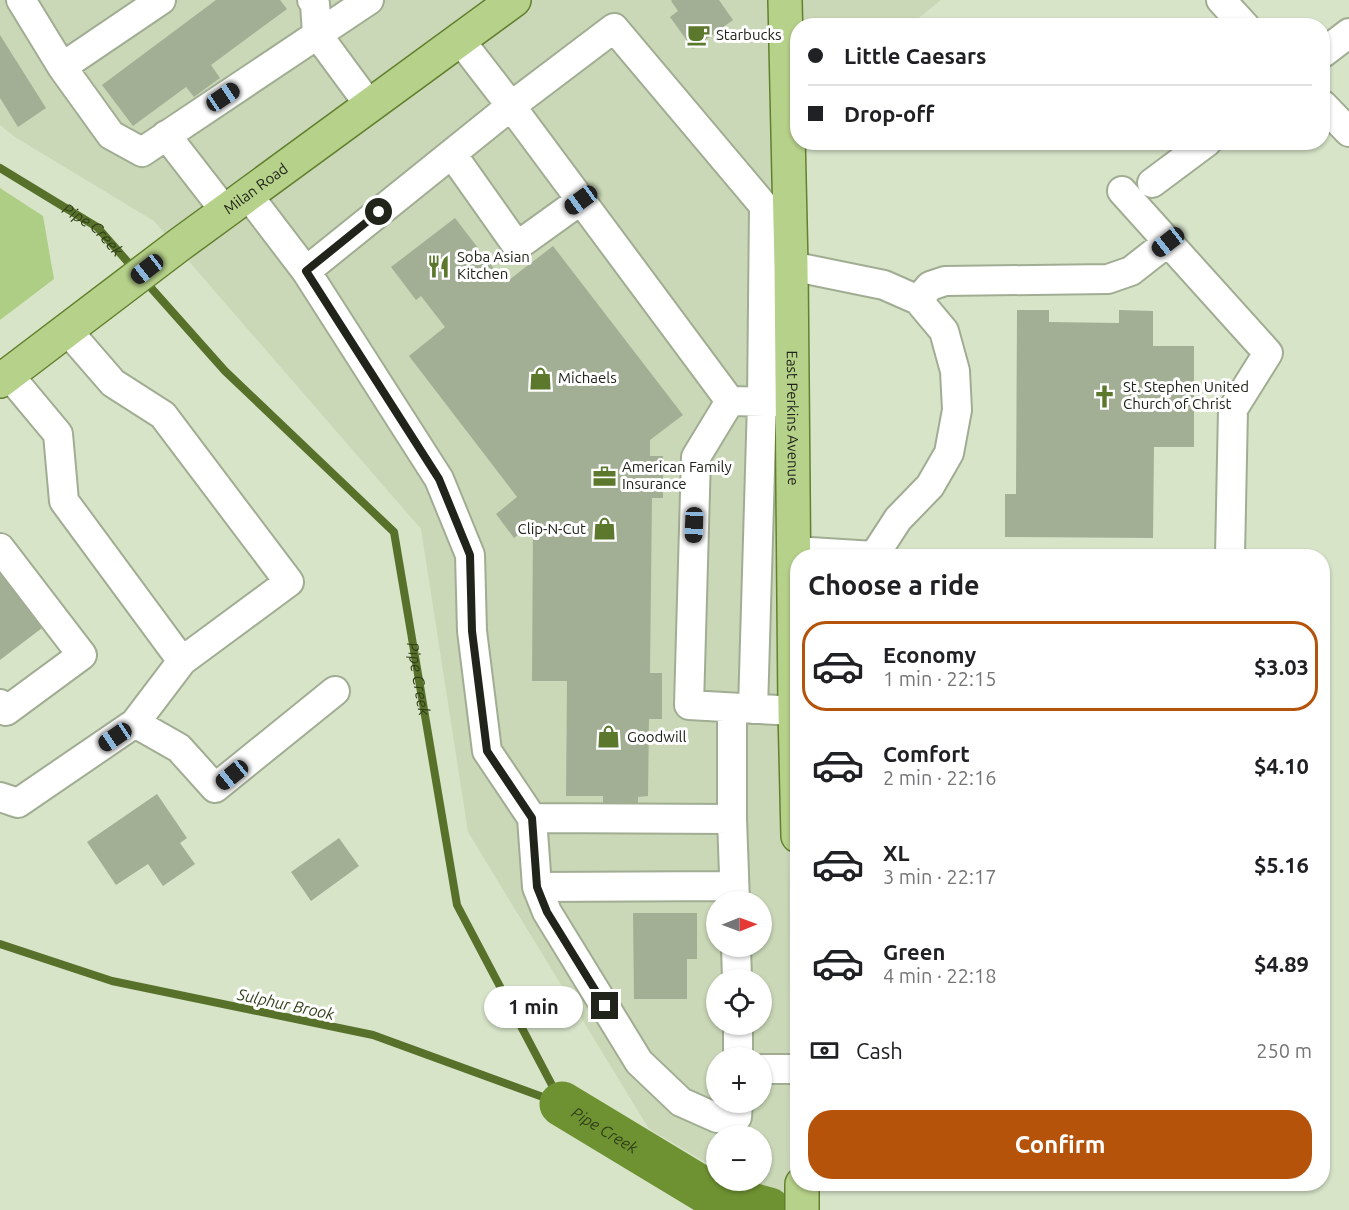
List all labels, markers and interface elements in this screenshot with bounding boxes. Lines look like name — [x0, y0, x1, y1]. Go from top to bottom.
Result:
cafe icon: Starbucks — [685, 22, 711, 48]
place label: Starbucks — [716, 26, 782, 43]
text: Little Caesars — [844, 43, 986, 68]
car — [203, 79, 243, 115]
text: Drop-off — [844, 101, 934, 126]
street label: Milan Road — [220, 159, 291, 217]
car — [561, 182, 601, 218]
route start — [365, 198, 392, 225]
water label: Pipe Creek — [59, 199, 128, 260]
car — [1148, 224, 1188, 260]
place label: Soba Asian Kitchen — [457, 248, 530, 282]
car — [127, 251, 167, 287]
restaurant icon: Soba Asian Kitchen — [426, 253, 452, 279]
street label: East Perkins Avenue — [784, 350, 802, 485]
shop icon: Michaels — [527, 365, 553, 391]
place label: Michaels — [558, 369, 617, 386]
place label: St. Stephen United Church of Christ — [1123, 378, 1249, 412]
church icon: St. Stephen United Church of Christ — [1092, 383, 1118, 409]
place label: American Family Insurance — [622, 458, 732, 492]
office icon: American Family Insurance — [591, 463, 617, 489]
car — [684, 507, 704, 543]
shop icon: Clip-N-Cut — [591, 516, 617, 542]
place label: Clip-N-Cut — [518, 520, 586, 537]
text: Choose a ride — [808, 570, 980, 600]
icon: car — [811, 639, 865, 693]
water label: Pipe Creek — [404, 641, 434, 718]
text: Economy — [883, 642, 976, 667]
text: $3.03 — [1254, 654, 1309, 679]
text: 1 min · 22:15 — [883, 667, 997, 690]
car — [95, 719, 135, 755]
shop icon: Goodwill — [596, 724, 622, 750]
place label: Goodwill — [627, 728, 686, 745]
icon: car — [811, 738, 865, 792]
text: Comfort — [883, 741, 970, 766]
text: $4.10 — [1254, 753, 1309, 778]
car — [212, 757, 252, 793]
text: 2 min · 22:16 — [883, 766, 997, 789]
icon: car — [811, 837, 865, 891]
text: XL — [883, 840, 910, 865]
text: $5.16 — [1254, 852, 1309, 877]
text: 3 min · 22:17 — [883, 865, 997, 888]
north arrow — [706, 891, 772, 957]
map controls — [706, 891, 772, 1191]
icon: car — [811, 936, 865, 990]
text: Green — [883, 939, 945, 964]
text: $4.89 — [1254, 951, 1309, 976]
text: 4 min · 22:18 — [883, 964, 997, 987]
button: locate — [706, 969, 772, 1035]
water label: Sulphur Brook — [235, 985, 337, 1023]
callout: 1 min — [485, 985, 584, 1027]
route end — [591, 992, 618, 1019]
text: 1 min — [508, 995, 559, 1018]
icon: cash — [808, 1034, 841, 1067]
text: Cash — [856, 1038, 903, 1063]
text: 250 m — [1256, 1039, 1312, 1062]
button: + — [706, 1047, 772, 1113]
water label: Pipe Creek — [568, 1103, 642, 1157]
button: Confirm — [808, 1110, 1312, 1179]
button: − — [706, 1125, 772, 1191]

